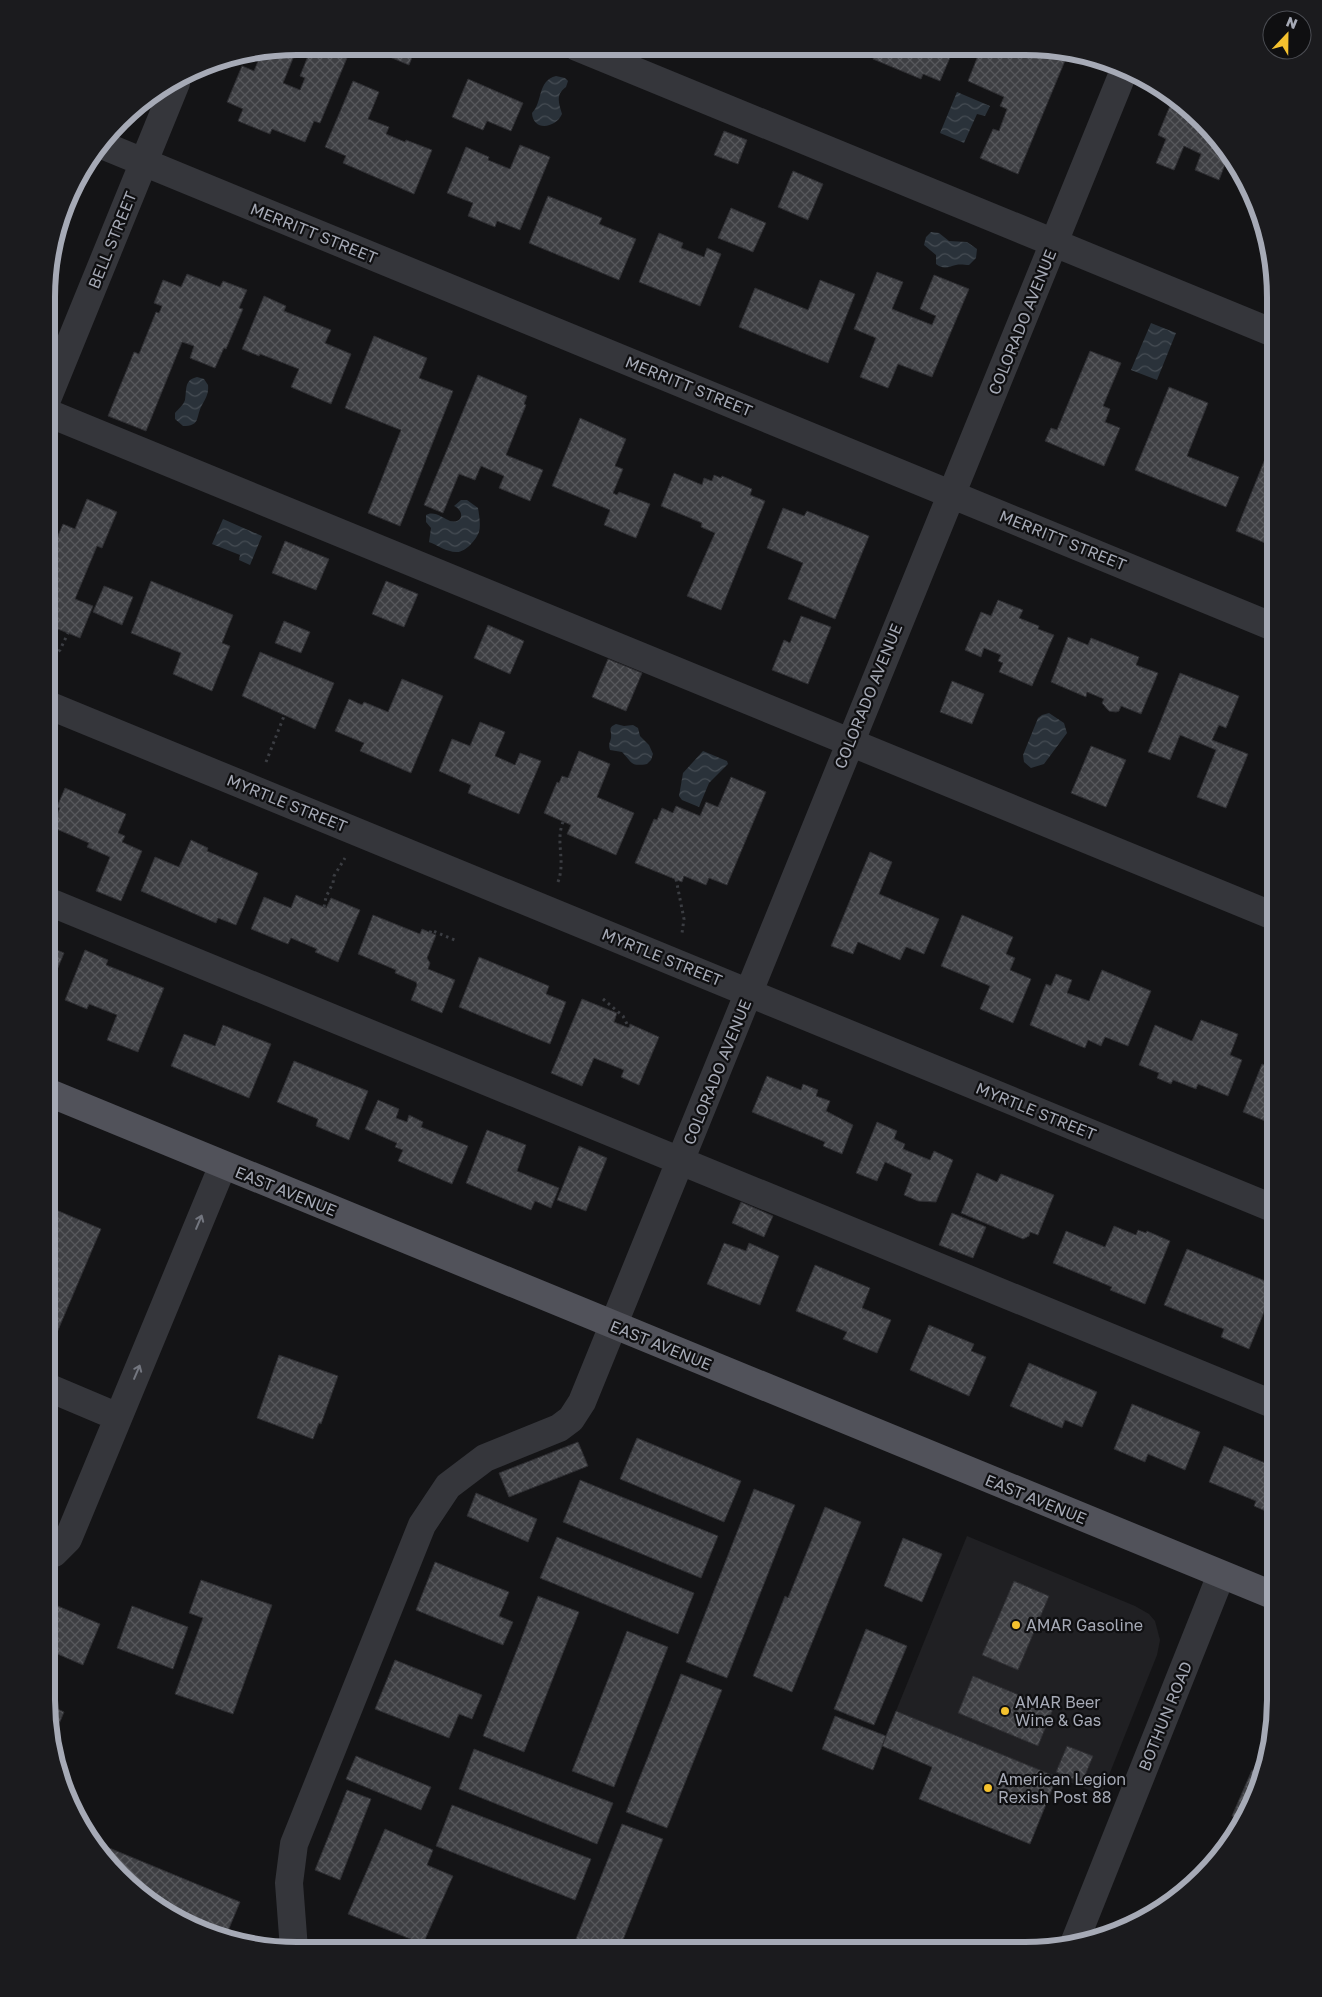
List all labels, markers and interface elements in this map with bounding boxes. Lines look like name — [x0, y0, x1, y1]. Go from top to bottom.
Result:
north arrow — [1262, 10, 1312, 60]
text: N — [1284, 13, 1300, 32]
street label: BELL STREET — [83, 188, 141, 292]
street label: MERRITT STREET — [248, 198, 381, 268]
street label: COLORADO AVENUE — [984, 246, 1060, 398]
street label: MERRITT STREET — [623, 351, 756, 421]
street label: MERRITT STREET — [997, 505, 1130, 575]
street label: COLORADO AVENUE — [830, 620, 906, 772]
street label: MYRTLE STREET — [224, 770, 350, 836]
street label: MYRTLE STREET — [599, 924, 725, 990]
street label: COLORADO AVENUE — [679, 996, 755, 1148]
street label: MYRTLE STREET — [973, 1078, 1099, 1144]
street label: EAST AVENUE — [232, 1162, 340, 1220]
one-way arrow — [195, 1215, 205, 1230]
street label: EAST AVENUE — [607, 1316, 715, 1374]
one-way arrow — [133, 1365, 143, 1380]
street label: EAST AVENUE — [982, 1470, 1090, 1528]
place label: AMAR Gasoline — [1026, 1615, 1143, 1635]
marker: AMAR Gasoline — [1010, 1619, 1022, 1631]
street label: BOTHUN ROAD — [1134, 1658, 1196, 1774]
place label: AMAR Beer Wine & Gas — [1015, 1692, 1101, 1730]
marker: AMAR Beer Wine & Gas — [999, 1705, 1011, 1717]
place label: American Legion Rexish Post 88 — [998, 1769, 1126, 1807]
marker: American Legion Rexish Post 88 — [982, 1782, 994, 1794]

